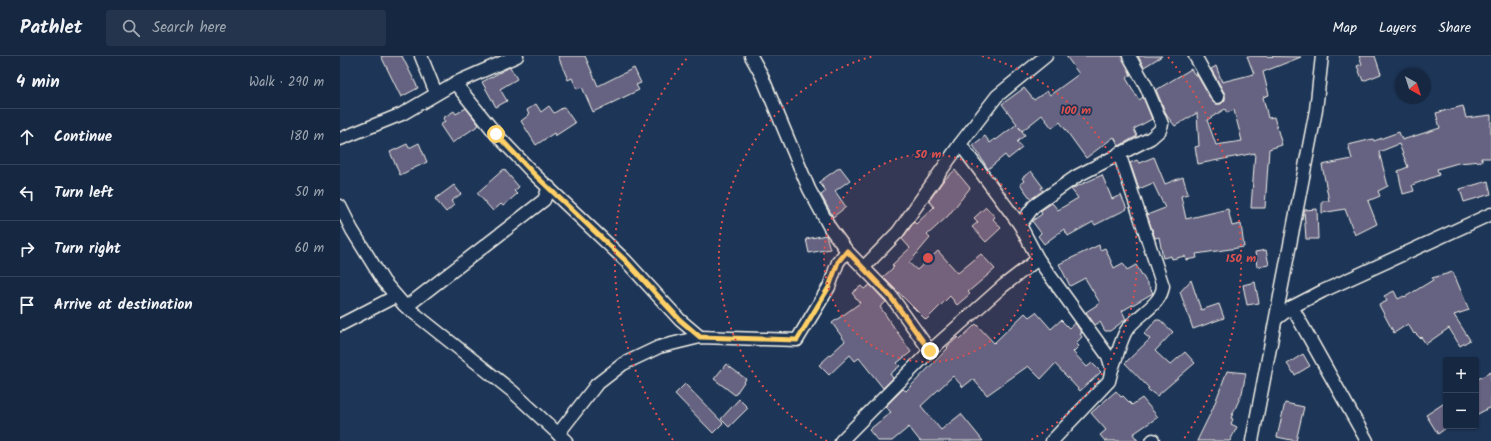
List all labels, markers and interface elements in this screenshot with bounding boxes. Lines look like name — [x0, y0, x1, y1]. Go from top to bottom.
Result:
search box — [106, 10, 386, 46]
text: Pathlet — [20, 13, 82, 43]
text: Search here — [152, 16, 226, 40]
icon: search — [120, 17, 142, 39]
text: Map — [1333, 17, 1357, 39]
text: Layers — [1379, 17, 1417, 39]
text: Share — [1439, 17, 1471, 39]
north arrow — [1395, 68, 1431, 104]
text: 4 min — [16, 69, 60, 96]
text: Walk · 290 m — [249, 72, 324, 93]
text: 100 m — [1061, 101, 1091, 120]
text: Continue — [54, 125, 112, 149]
route start — [487, 125, 505, 143]
icon: ahead — [16, 126, 38, 148]
text: 180 m — [290, 126, 324, 147]
text: 50 m — [914, 145, 942, 164]
text: Turn left — [54, 181, 114, 205]
icon: left — [16, 182, 38, 204]
text: 50 m — [295, 182, 324, 203]
text: Turn right — [54, 237, 121, 261]
icon: right — [16, 238, 38, 260]
text: 60 m — [295, 238, 324, 259]
text: 150 m — [1226, 249, 1256, 268]
centre of rings — [921, 251, 935, 265]
text: Arrive at destination — [54, 293, 193, 317]
icon: arrive — [16, 294, 38, 316]
route end — [921, 342, 939, 360]
map controls — [1443, 357, 1479, 429]
button: + — [1443, 357, 1479, 393]
button: − — [1443, 393, 1479, 429]

